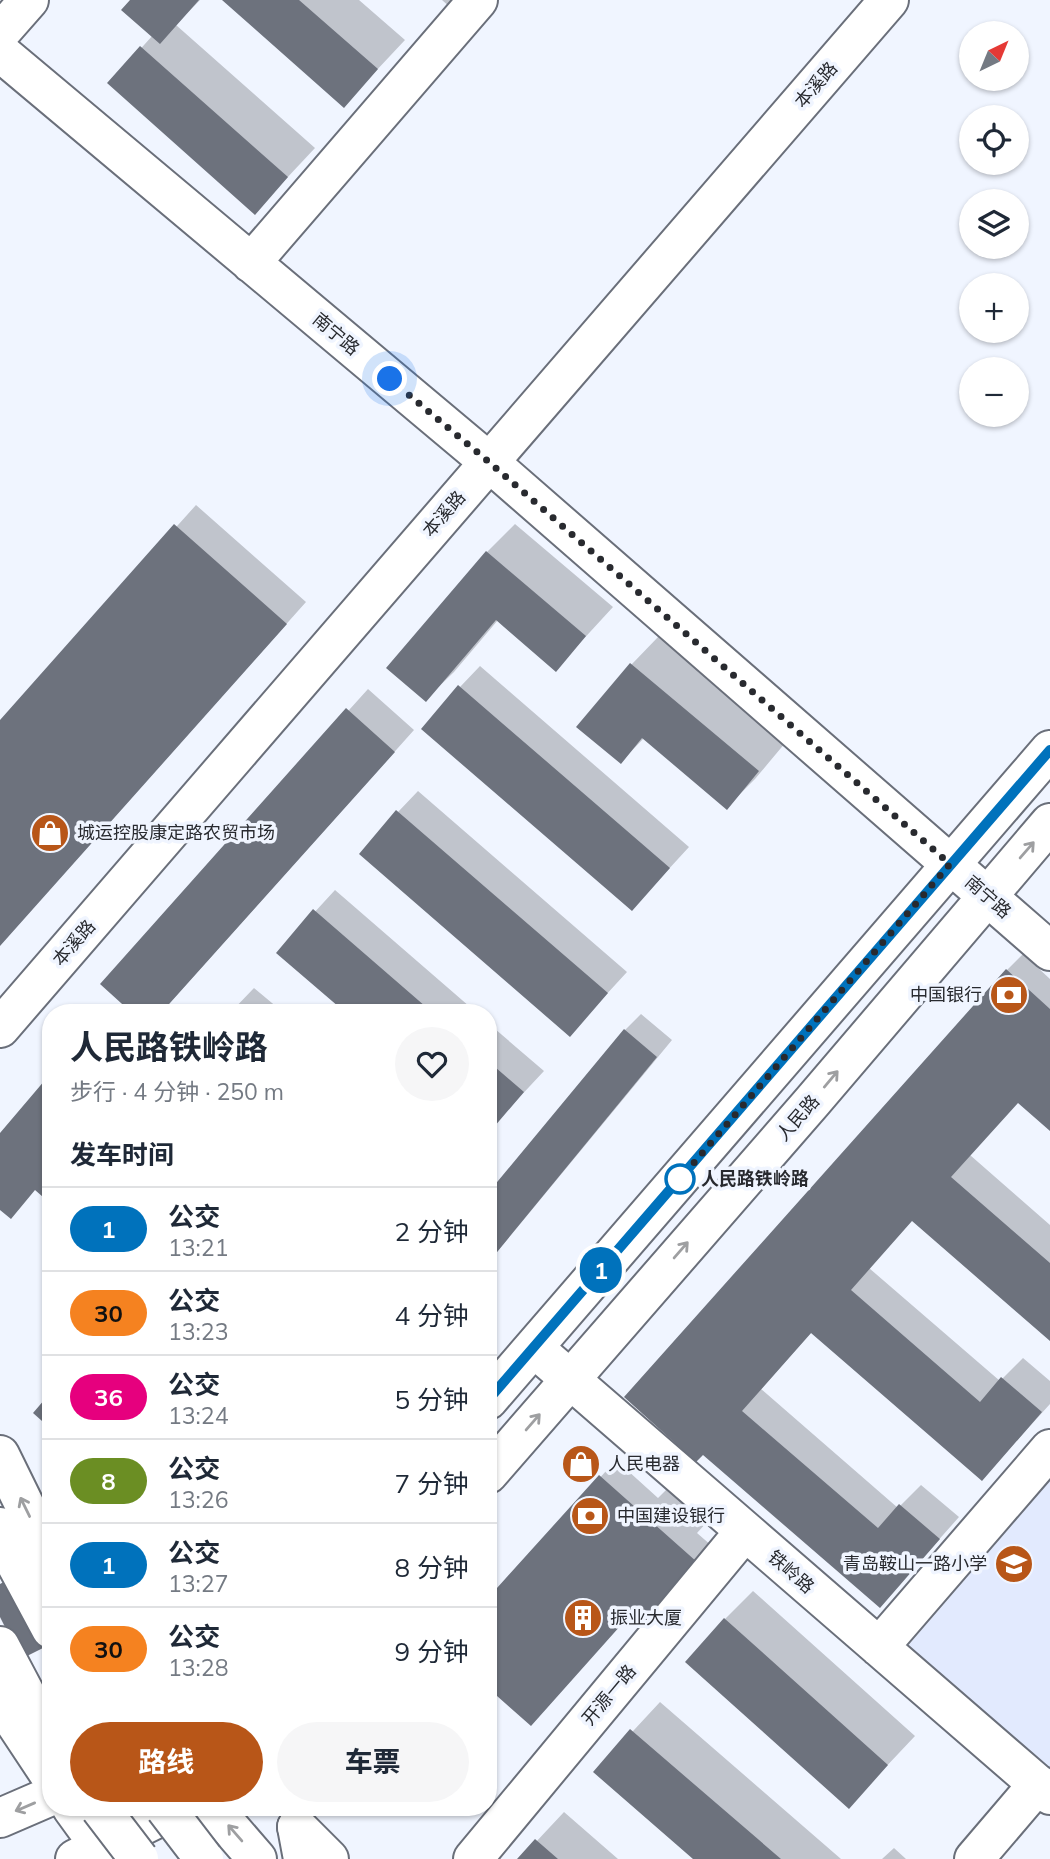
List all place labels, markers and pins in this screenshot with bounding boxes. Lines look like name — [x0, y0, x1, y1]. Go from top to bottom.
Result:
shop icon: 城运控股康定路农贸市场 — [29, 812, 71, 854]
place label: 城运控股康定路农贸市场 — [77, 821, 275, 844]
bank icon: 中国银行 — [988, 974, 1030, 1016]
place label: 中国银行 — [910, 983, 982, 1006]
marker: 人民路铁岭路 — [665, 1164, 695, 1194]
place label: 人民路铁岭路 — [701, 1167, 809, 1190]
shop icon: 人民电器 — [560, 1443, 602, 1485]
place label: 人民电器 — [608, 1452, 680, 1475]
bank icon: 中国建设银行 — [569, 1495, 611, 1537]
place label: 中国建设银行 — [617, 1504, 725, 1527]
school or university icon: 青岛鞍山一路小学 — [993, 1543, 1035, 1585]
place label: 青岛鞍山一路小学 — [843, 1552, 987, 1575]
building icon: 振业大厦 — [562, 1597, 604, 1639]
place label: 振业大厦 — [610, 1606, 682, 1629]

